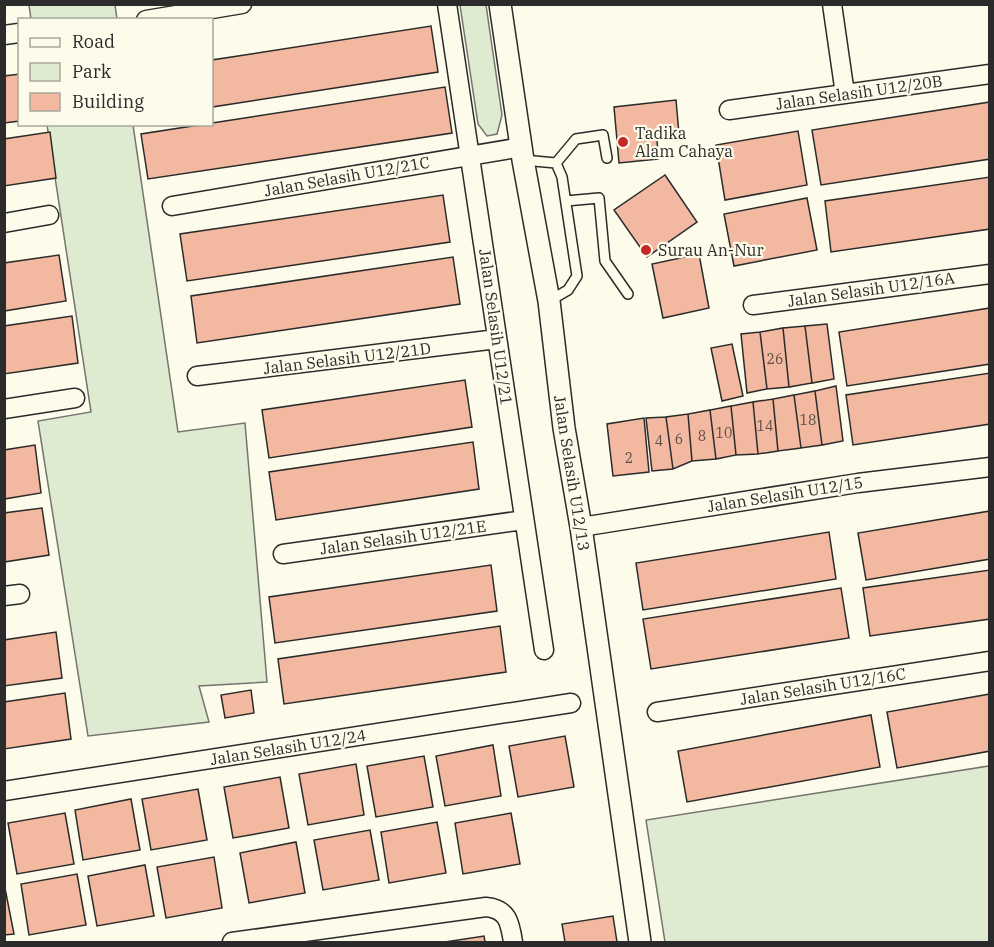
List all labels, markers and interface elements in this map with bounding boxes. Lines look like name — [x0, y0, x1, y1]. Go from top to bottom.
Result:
legend — [18, 18, 213, 126]
text: Road — [72, 30, 115, 53]
text: Park — [72, 60, 112, 83]
street label: Jalan Selasih U12/20B — [774, 70, 944, 114]
text: Building — [72, 90, 144, 113]
place label: Tadika Alam Cahaya — [635, 123, 733, 161]
marker: Tadika Alam Cahaya — [616, 135, 630, 149]
street label: Jalan Selasih U12/21C — [263, 152, 431, 200]
place label: Surau An-Nur — [658, 240, 764, 260]
marker: Surau An-Nur — [639, 243, 653, 257]
street label: Jalan Selasih U12/21 — [475, 248, 517, 406]
street label: Jalan Selasih U12/16A — [786, 267, 956, 311]
street label: Jalan Selasih U12/21D — [262, 338, 432, 378]
house number: 26 — [767, 350, 783, 368]
street label: Jalan Selasih U12/13 — [550, 394, 594, 552]
house number: 18 — [800, 411, 816, 429]
house number: 14 — [757, 417, 773, 435]
house number: 10 — [716, 424, 732, 442]
house number: 8 — [698, 427, 706, 445]
house number: 6 — [675, 430, 683, 448]
house number: 4 — [655, 432, 663, 450]
house number: 2 — [625, 449, 633, 467]
street label: Jalan Selasih U12/15 — [706, 472, 864, 516]
street label: Jalan Selasih U12/21E — [319, 515, 487, 559]
street label: Jalan Selasih U12/16C — [739, 663, 907, 709]
street label: Jalan Selasih U12/24 — [209, 725, 367, 769]

